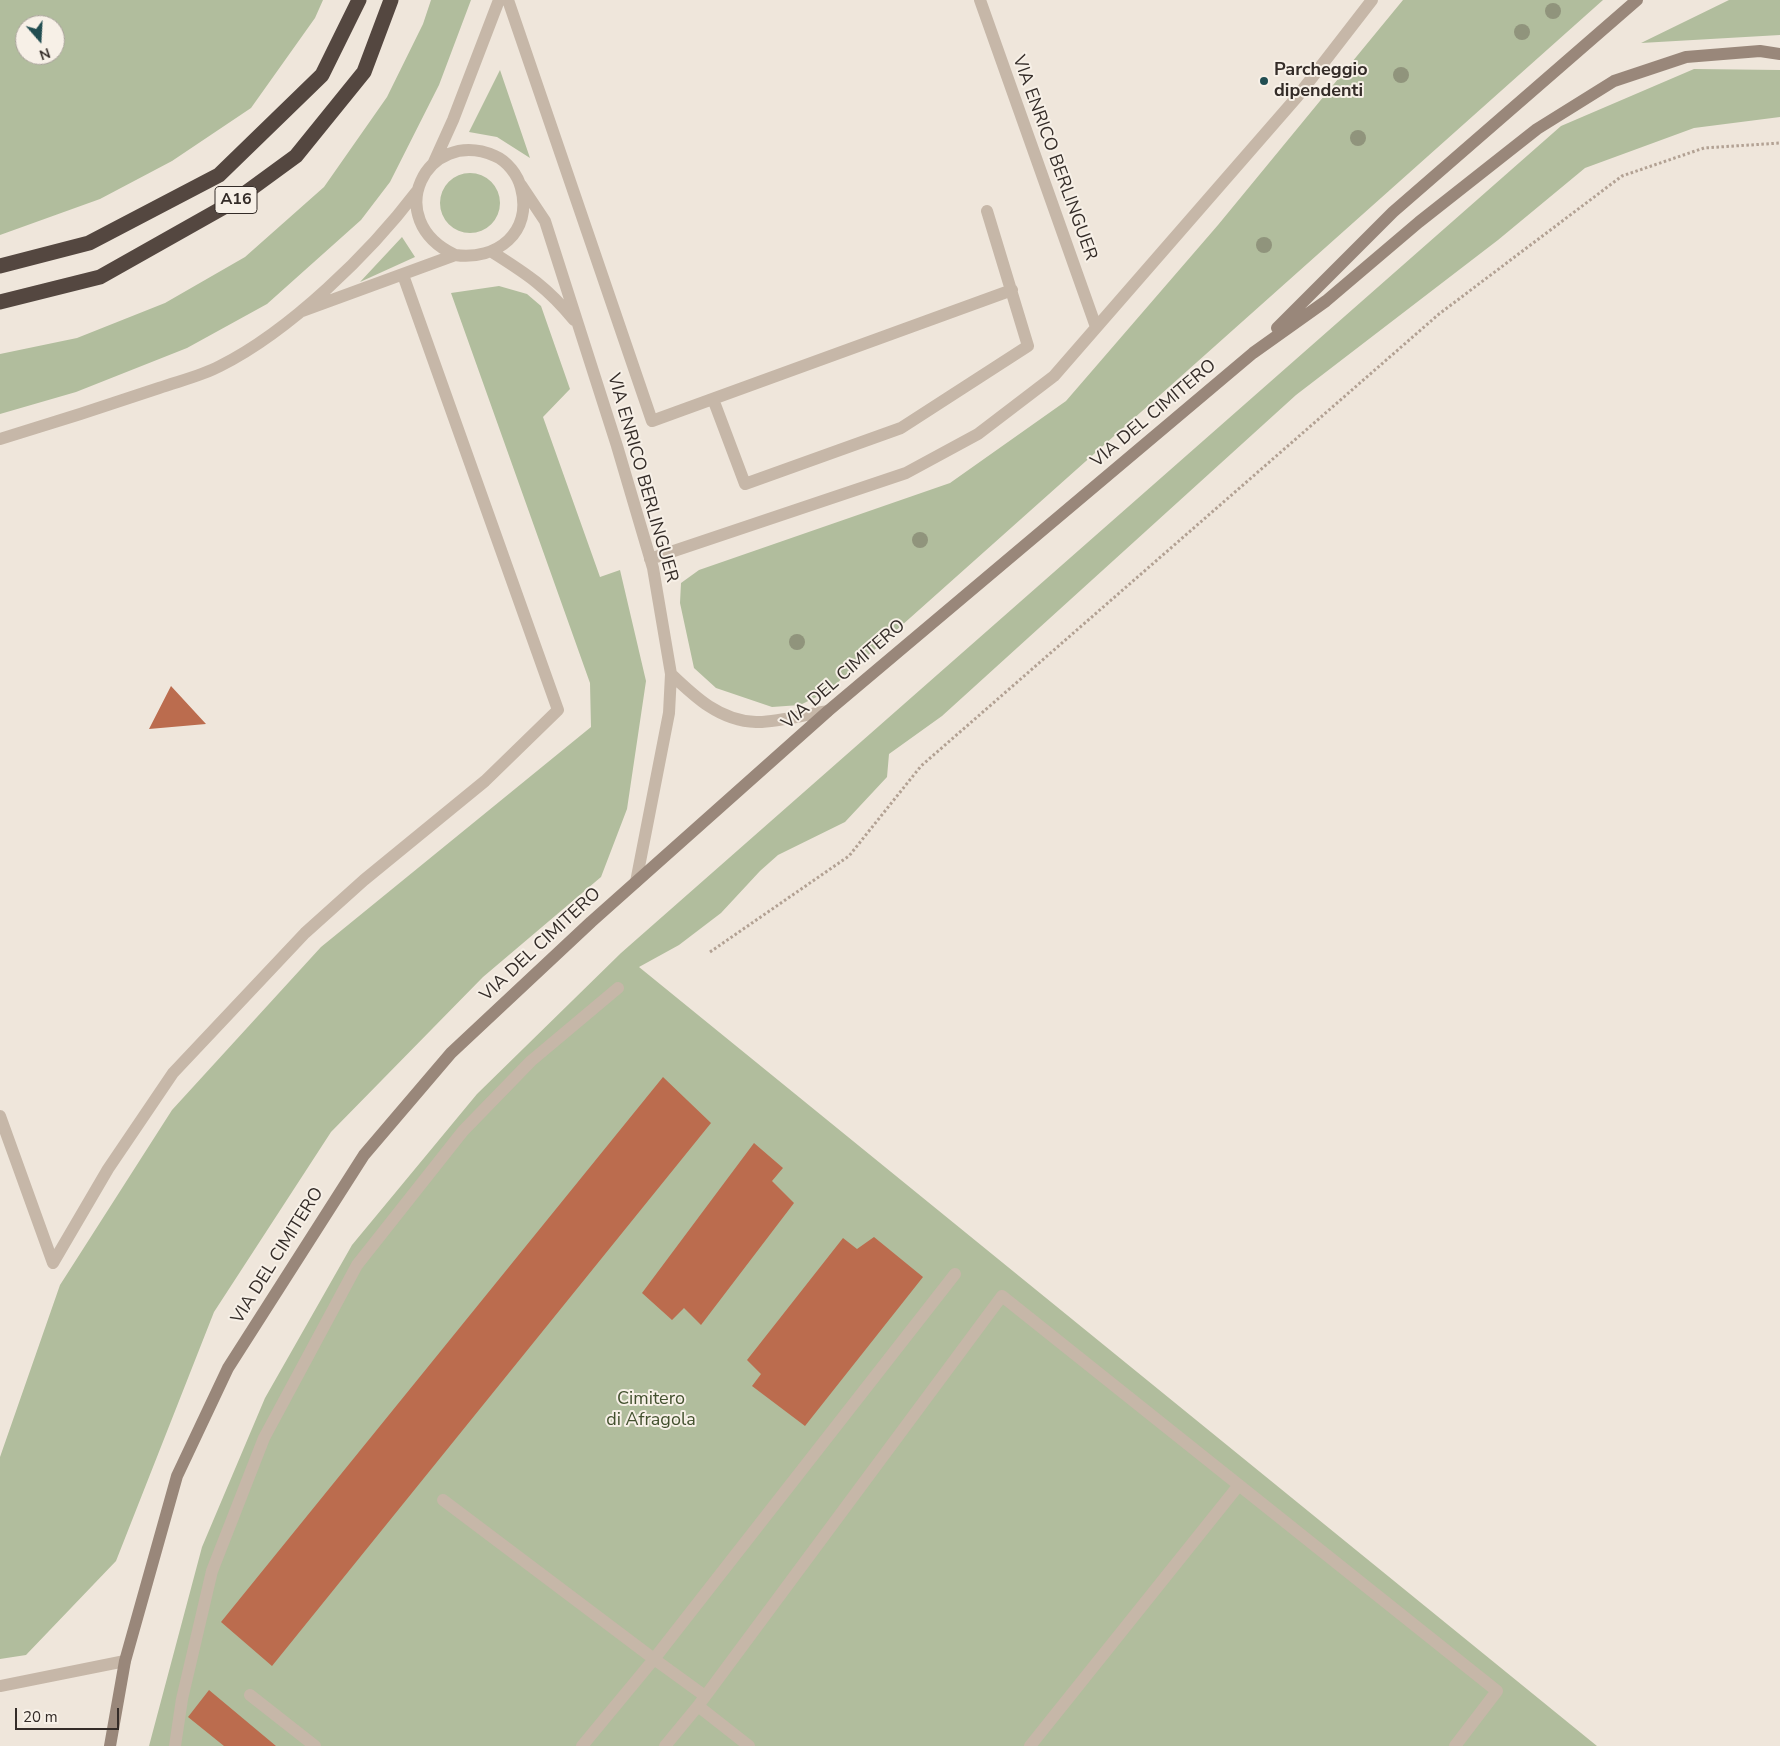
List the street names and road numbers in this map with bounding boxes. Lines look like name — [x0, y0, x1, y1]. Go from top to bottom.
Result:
street label: VIA ENRICO BERLINGUER — [1007, 53, 1101, 263]
road number: A16 — [215, 186, 257, 214]
street label: VIA DEL CIMITERO — [1087, 355, 1221, 473]
street label: VIA ENRICO BERLINGUER — [602, 371, 682, 585]
street label: VIA DEL CIMITERO — [778, 615, 910, 735]
street label: VIA DEL CIMITERO — [476, 884, 606, 1006]
street label: VIA DEL CIMITERO — [227, 1184, 329, 1328]

